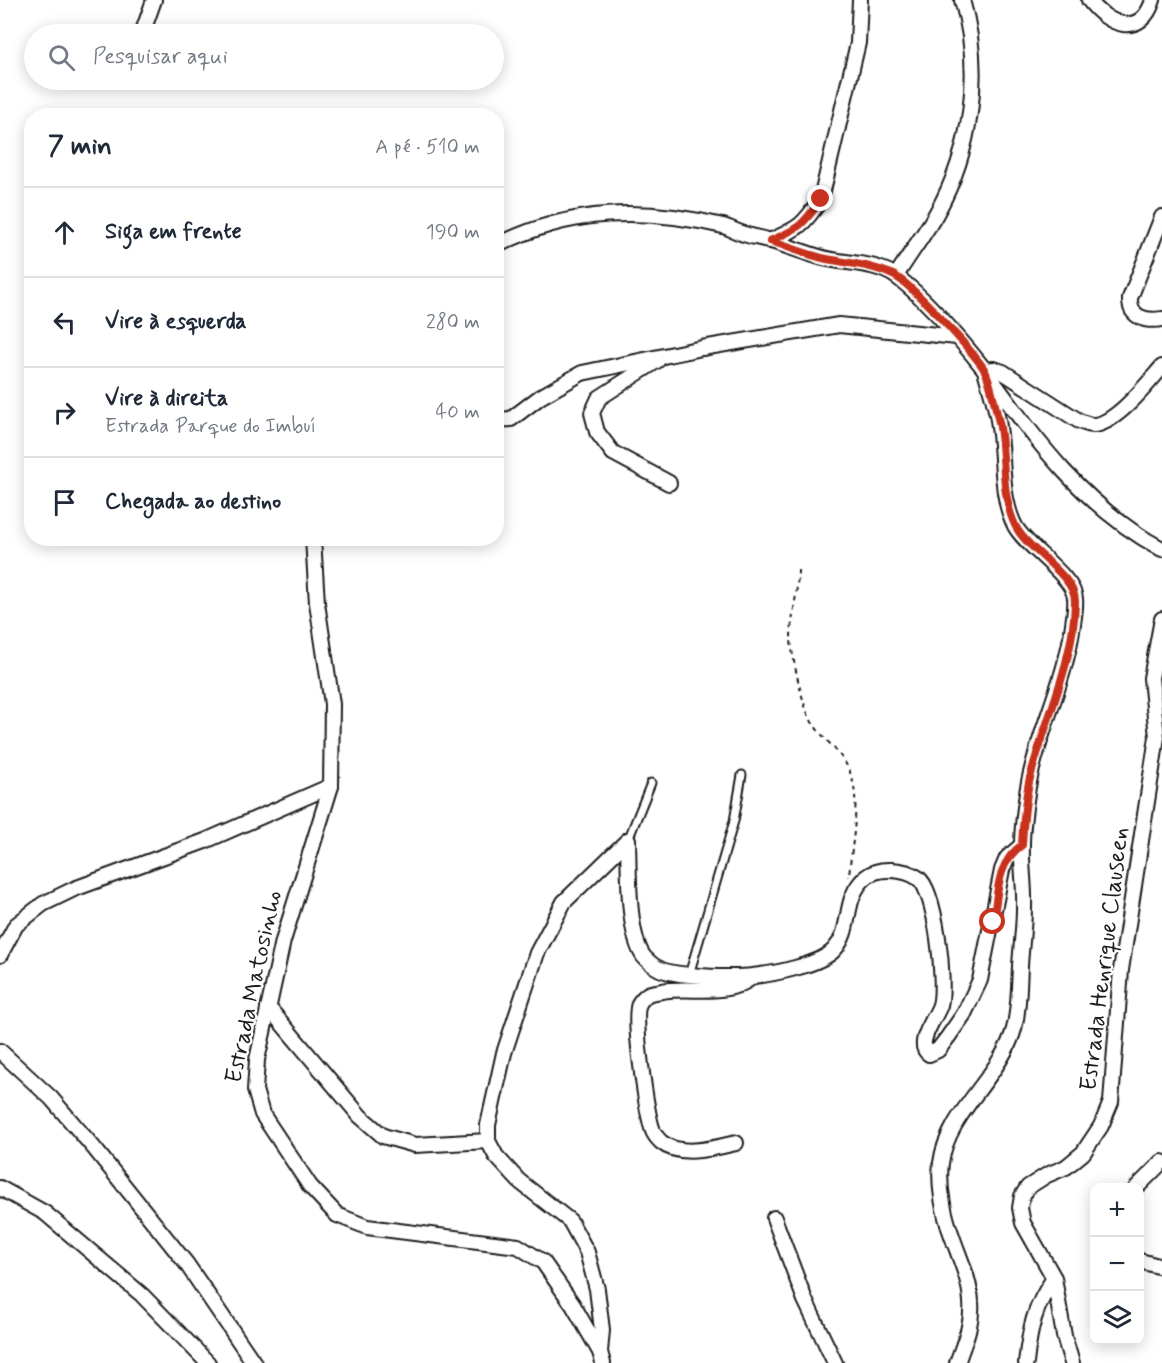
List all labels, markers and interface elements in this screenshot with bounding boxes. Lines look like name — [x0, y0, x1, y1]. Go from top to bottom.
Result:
search box — [24, 24, 504, 90]
icon: search — [45, 41, 78, 74]
text: Pesquisar aqui — [93, 43, 228, 71]
text: 7 min — [48, 130, 112, 164]
text: A pé · 510 m — [375, 134, 480, 161]
route end — [807, 185, 833, 211]
icon: ahead — [48, 216, 81, 249]
text: Siga em frente — [105, 218, 242, 246]
text: 190 m — [426, 219, 480, 246]
icon: left — [48, 306, 81, 339]
text: Vire à esquerda — [105, 308, 246, 336]
text: 280 m — [426, 309, 480, 336]
text: Vire à direita — [105, 385, 228, 413]
icon: right — [48, 396, 81, 429]
text: 40 m — [436, 399, 480, 426]
text: Estrada Parque do Imbuí — [105, 413, 316, 440]
icon: arrive — [48, 486, 81, 519]
text: Chegada ao destino — [105, 488, 281, 516]
street label: Estrada Henrique Clauseen — [1073, 825, 1137, 1093]
street label: Estrada Matosinho — [218, 888, 290, 1086]
route start — [979, 908, 1005, 934]
map controls — [1090, 1183, 1144, 1345]
button: + — [1090, 1183, 1144, 1237]
button: − — [1090, 1237, 1144, 1291]
button: layers — [1090, 1291, 1144, 1345]

